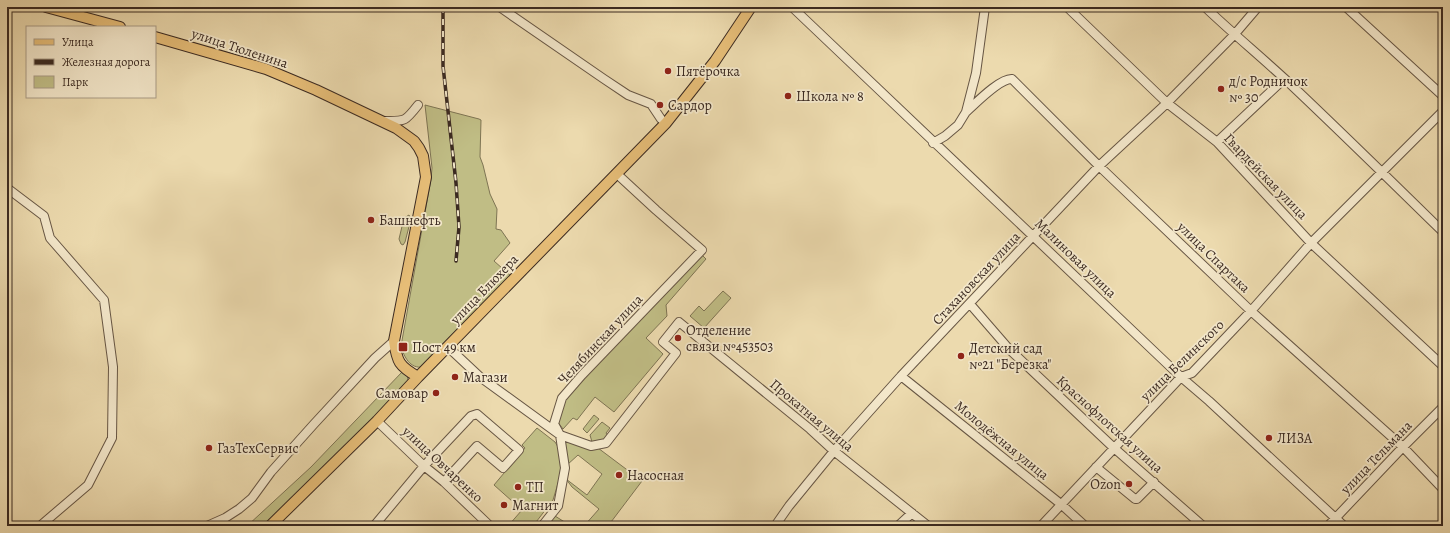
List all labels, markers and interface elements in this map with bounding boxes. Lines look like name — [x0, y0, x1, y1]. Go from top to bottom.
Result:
street label: улица Тюленина — [188, 24, 291, 73]
legend — [26, 26, 156, 98]
text: Улица — [62, 34, 94, 50]
text: Железная дорога — [62, 54, 151, 70]
place label: Пятёрочка — [676, 62, 740, 81]
marker: Пятёрочка — [663, 66, 673, 76]
place label: д/с Родничок № 30 — [1228, 72, 1308, 107]
text: Парк — [62, 74, 88, 90]
marker: д/с Родничок № 30 — [1216, 84, 1226, 94]
place label: Школа № 8 — [796, 87, 864, 106]
marker: Школа № 8 — [783, 91, 793, 101]
place label: Сардор — [668, 96, 712, 115]
marker: Сардор — [655, 100, 665, 110]
street label: Гвардейская улица — [1220, 129, 1312, 224]
place label: Башнефть — [379, 211, 441, 230]
street label: Малиновая улица — [1031, 214, 1121, 303]
marker: Башнефть — [366, 215, 376, 225]
street label: улица Спартака — [1172, 217, 1255, 298]
street label: Стахановская улица — [928, 227, 1025, 329]
street label: улица Блюхера — [445, 250, 523, 329]
street label: Челябинская улица — [554, 290, 647, 388]
street label: улица Белинского — [1136, 315, 1228, 406]
place label: Отделение связи №453503 — [686, 321, 773, 356]
marker: Отделение связи №453503 — [673, 333, 683, 343]
place label: Пост 49 км — [412, 338, 476, 357]
place label: Детский сад №21 "Березка" — [969, 339, 1051, 374]
marker: Пост 49 км — [397, 341, 409, 353]
marker: Детский сад №21 "Березка" — [956, 351, 966, 361]
place label: Магази — [463, 368, 508, 387]
street label: Краснофлотская улица — [1052, 371, 1167, 478]
marker: Магази — [450, 372, 460, 382]
street label: Прокатная улица — [766, 375, 858, 456]
place label: Самовар — [376, 384, 428, 403]
marker: Самовар — [431, 388, 441, 398]
street label: Молодёжная улица — [951, 396, 1053, 485]
street label: улица Тельмана — [1336, 416, 1417, 499]
street label: улица Овчаренко — [397, 421, 487, 507]
place label: ЛИЗА — [1277, 429, 1313, 448]
marker: ЛИЗА — [1264, 433, 1274, 443]
place label: ГазТехСервис — [217, 439, 298, 458]
marker: ГазТехСервис — [204, 443, 214, 453]
place label: Насосная — [627, 466, 684, 485]
marker: Насосная — [614, 470, 624, 480]
place label: Ozon — [1090, 475, 1121, 494]
place label: ТП — [526, 478, 544, 497]
marker: Ozon — [1124, 479, 1134, 489]
marker: ТП — [513, 482, 523, 492]
place label: Магнит — [512, 496, 559, 515]
marker: Магнит — [499, 500, 509, 510]

